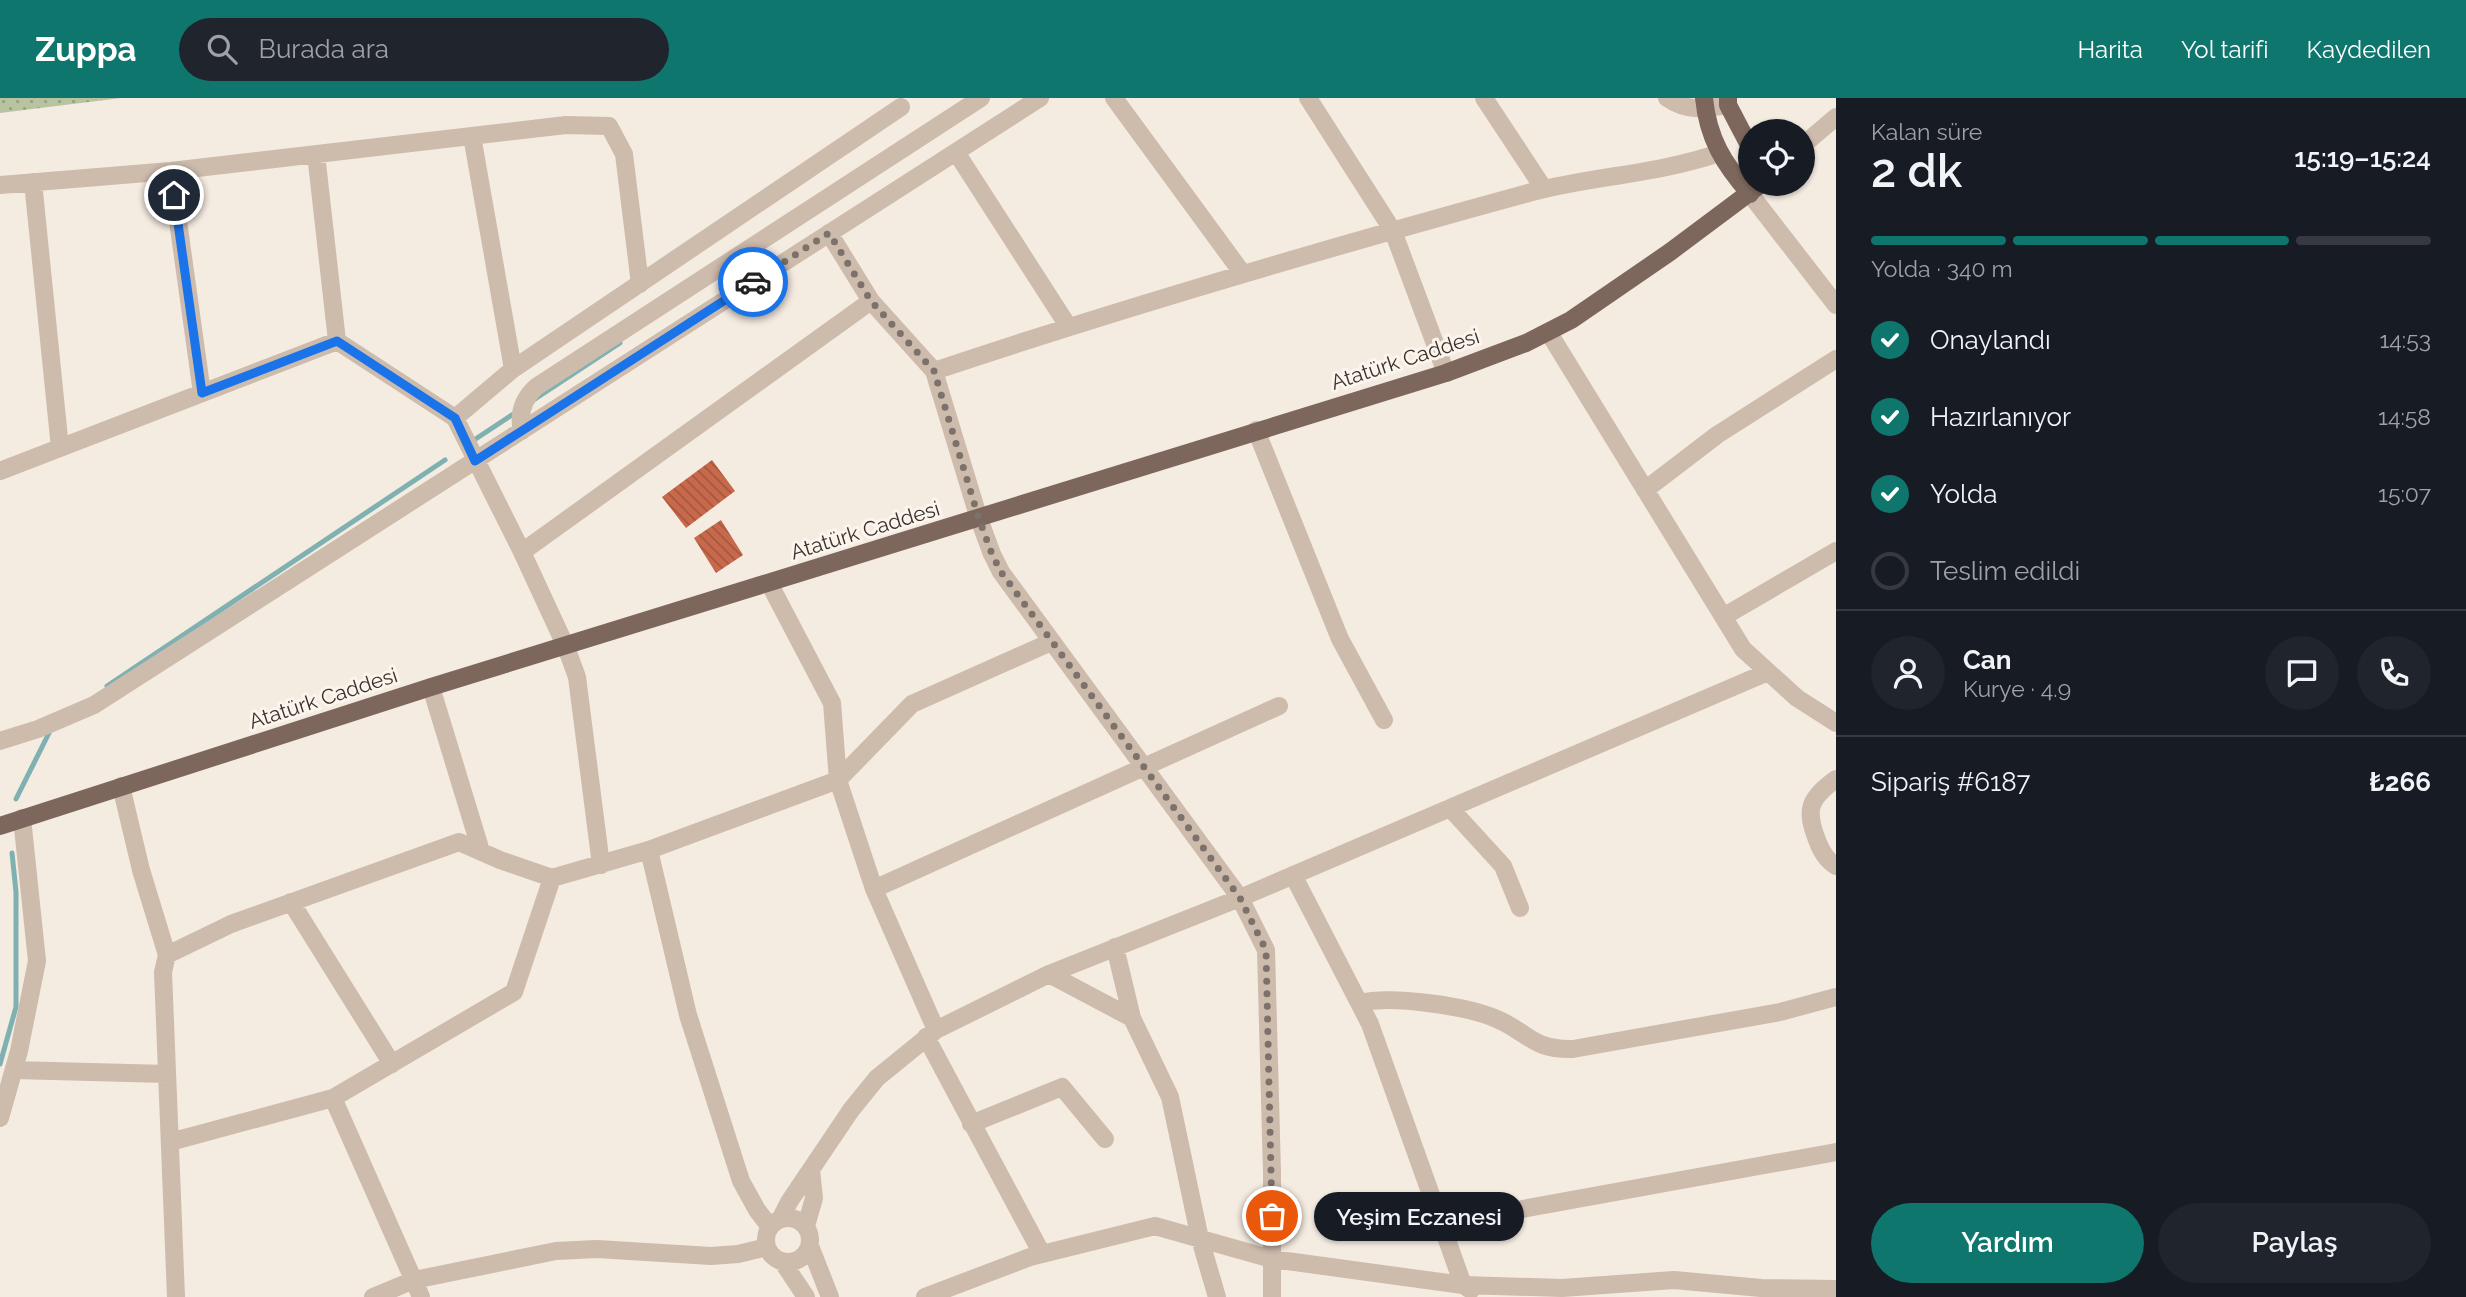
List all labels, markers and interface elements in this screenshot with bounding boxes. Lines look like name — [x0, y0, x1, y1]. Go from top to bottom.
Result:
search box — [179, 18, 669, 81]
text: Zuppa — [35, 30, 137, 69]
icon: search — [203, 30, 241, 68]
text: Burada ara — [259, 34, 389, 64]
text: Harita — [2077, 35, 2143, 64]
text: Yol tarifi — [2181, 35, 2269, 64]
text: Kaydedilen — [2307, 35, 2431, 64]
text: Kalan süre — [1871, 118, 1982, 145]
map controls — [1738, 119, 1815, 196]
button: locate — [1738, 119, 1815, 196]
text: 15:19–15:24 — [2294, 143, 2431, 173]
text: 2 dk — [1871, 144, 1962, 198]
pin — [144, 165, 204, 225]
icon: home — [155, 176, 193, 214]
courier — [718, 247, 788, 317]
text: Yolda · 340 m — [1871, 255, 2013, 282]
icon: car — [734, 263, 772, 301]
icon: check — [1871, 321, 1909, 359]
street label: Atatürk Caddesi — [1328, 323, 1482, 395]
text: Onaylandı — [1930, 325, 2051, 355]
text: 14:53 — [2379, 326, 2431, 353]
icon: check — [1871, 398, 1909, 436]
text: Hazırlanıyor — [1930, 402, 2071, 432]
text: 14:58 — [2378, 403, 2431, 430]
icon: check — [1871, 475, 1909, 513]
text: Yolda — [1930, 479, 1997, 509]
text: 15:07 — [2378, 480, 2431, 507]
street label: Atatürk Caddesi — [787, 495, 943, 565]
text: Teslim edildi — [1930, 556, 2080, 586]
button: person — [1871, 636, 1945, 710]
button: chat — [2265, 636, 2339, 710]
button: phone — [2357, 636, 2431, 710]
text: Can — [1963, 645, 2011, 675]
street label: Atatürk Caddesi — [246, 662, 400, 734]
text: Kurye · 4.9 — [1963, 675, 2071, 702]
text: Sipariş #6187 — [1871, 767, 2030, 797]
text: ₺266 — [2369, 767, 2431, 797]
pin — [1242, 1186, 1302, 1246]
callout: Yeşim Eczanesi — [1314, 1192, 1524, 1240]
icon: bag — [1253, 1197, 1291, 1235]
text: Yeşim Eczanesi — [1336, 1203, 1502, 1230]
button: Yardım — [1871, 1203, 2144, 1283]
button: Paylaş — [2158, 1203, 2431, 1283]

